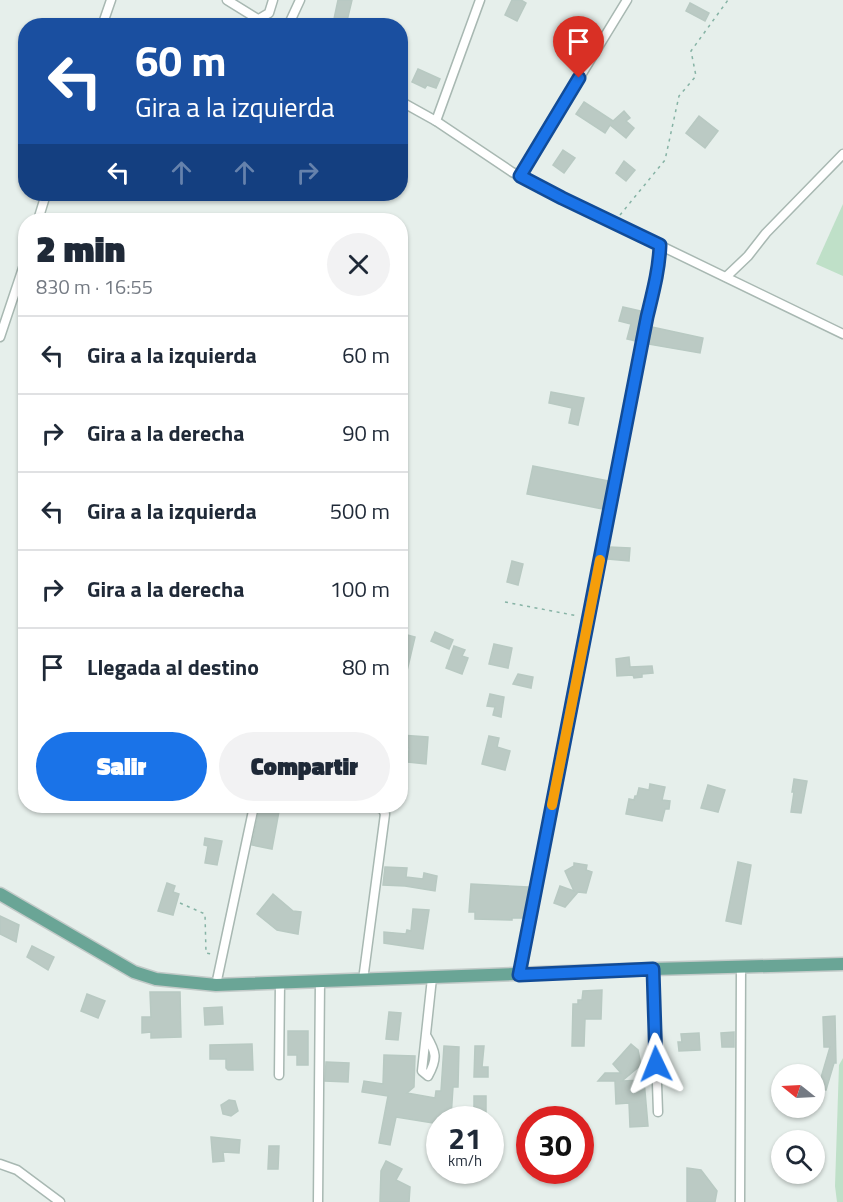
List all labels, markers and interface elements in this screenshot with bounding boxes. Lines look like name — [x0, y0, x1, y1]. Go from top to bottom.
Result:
pin — [553, 16, 604, 78]
icon: arrive — [562, 25, 595, 58]
text: 60 m — [135, 28, 227, 92]
icon: left — [36, 42, 114, 120]
text: Gira a la izquierda — [135, 86, 335, 127]
icon: left — [102, 156, 135, 189]
icon: ahead — [165, 156, 198, 189]
icon: ahead — [228, 156, 261, 189]
icon: right — [291, 156, 324, 189]
text: 2 min — [36, 221, 125, 276]
button: close — [327, 233, 390, 296]
text: 830 m · 16:55 — [36, 271, 153, 302]
text: Gira a la izquierda — [87, 338, 257, 372]
text: 60 m — [342, 338, 390, 372]
icon: left — [36, 339, 69, 372]
text: Gira a la derecha — [87, 416, 244, 450]
text: 90 m — [342, 416, 390, 450]
icon: right — [36, 417, 69, 450]
text: Gira a la izquierda — [87, 494, 257, 528]
text: 500 m — [330, 494, 390, 528]
icon: left — [36, 495, 69, 528]
text: Gira a la derecha — [87, 572, 244, 606]
text: 100 m — [330, 572, 390, 606]
icon: right — [36, 573, 69, 606]
text: Llegada al destino — [87, 650, 259, 684]
text: 80 m — [342, 650, 390, 684]
icon: arrive — [36, 651, 69, 684]
button: Salir — [36, 732, 207, 801]
button: Compartir — [219, 732, 390, 801]
position arrow — [624, 1032, 688, 1096]
north arrow — [771, 1064, 825, 1118]
map controls — [771, 1064, 825, 1184]
speed limit sign: 30 — [516, 1106, 594, 1184]
text: 21 — [448, 1115, 482, 1161]
button: search — [771, 1130, 825, 1184]
text: km/h — [448, 1149, 482, 1172]

